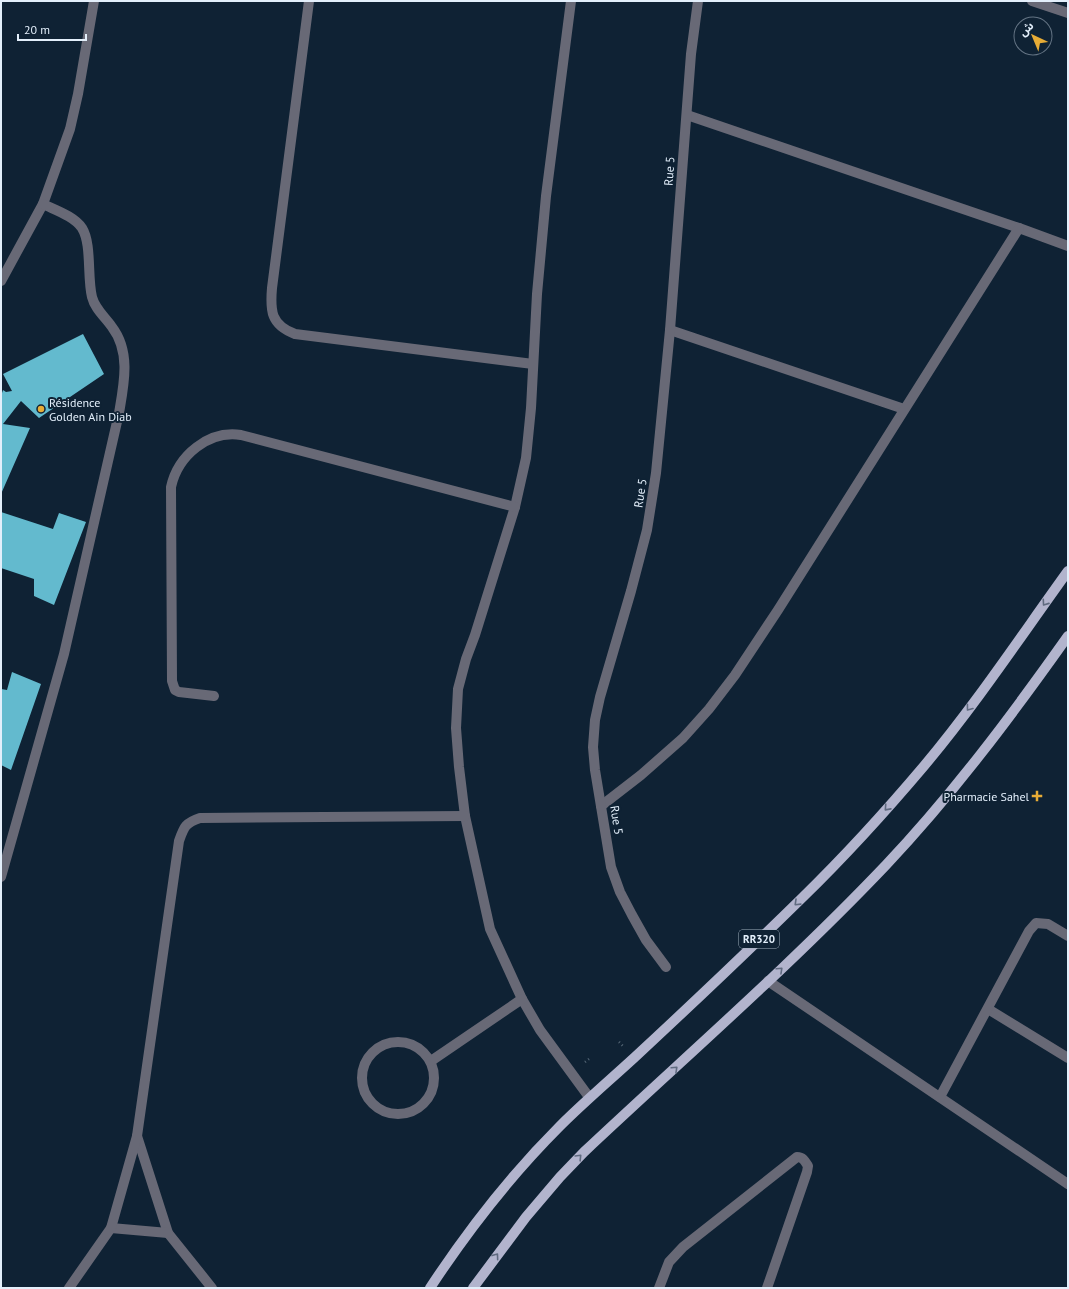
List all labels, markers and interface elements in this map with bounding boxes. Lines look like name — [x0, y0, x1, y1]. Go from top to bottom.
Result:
scale bar — [18, 16, 86, 42]
north arrow — [1013, 16, 1053, 56]
text: ش — [1016, 19, 1036, 39]
text: 20 m — [24, 22, 50, 37]
street label: Rue 5 — [660, 156, 678, 186]
place label: Résidence Golden Ain Diab — [49, 395, 132, 424]
marker: Résidence Golden Ain Diab — [36, 404, 46, 414]
street label: Rue 5 — [630, 477, 650, 509]
one-way arrow — [1043, 598, 1050, 605]
one-way arrow — [967, 704, 974, 711]
place label: Pharmacie Sahel — [944, 789, 1029, 804]
marker: Pharmacie Sahel — [1032, 791, 1042, 801]
street label: Rue 5 — [607, 804, 627, 836]
one-way arrow — [884, 804, 891, 811]
one-way arrow — [794, 898, 802, 905]
road number: RR320 — [739, 930, 779, 948]
one-way arrow — [775, 968, 782, 975]
one-way arrow — [670, 1066, 678, 1074]
one-way arrow — [574, 1154, 582, 1162]
one-way arrow — [491, 1254, 498, 1261]

